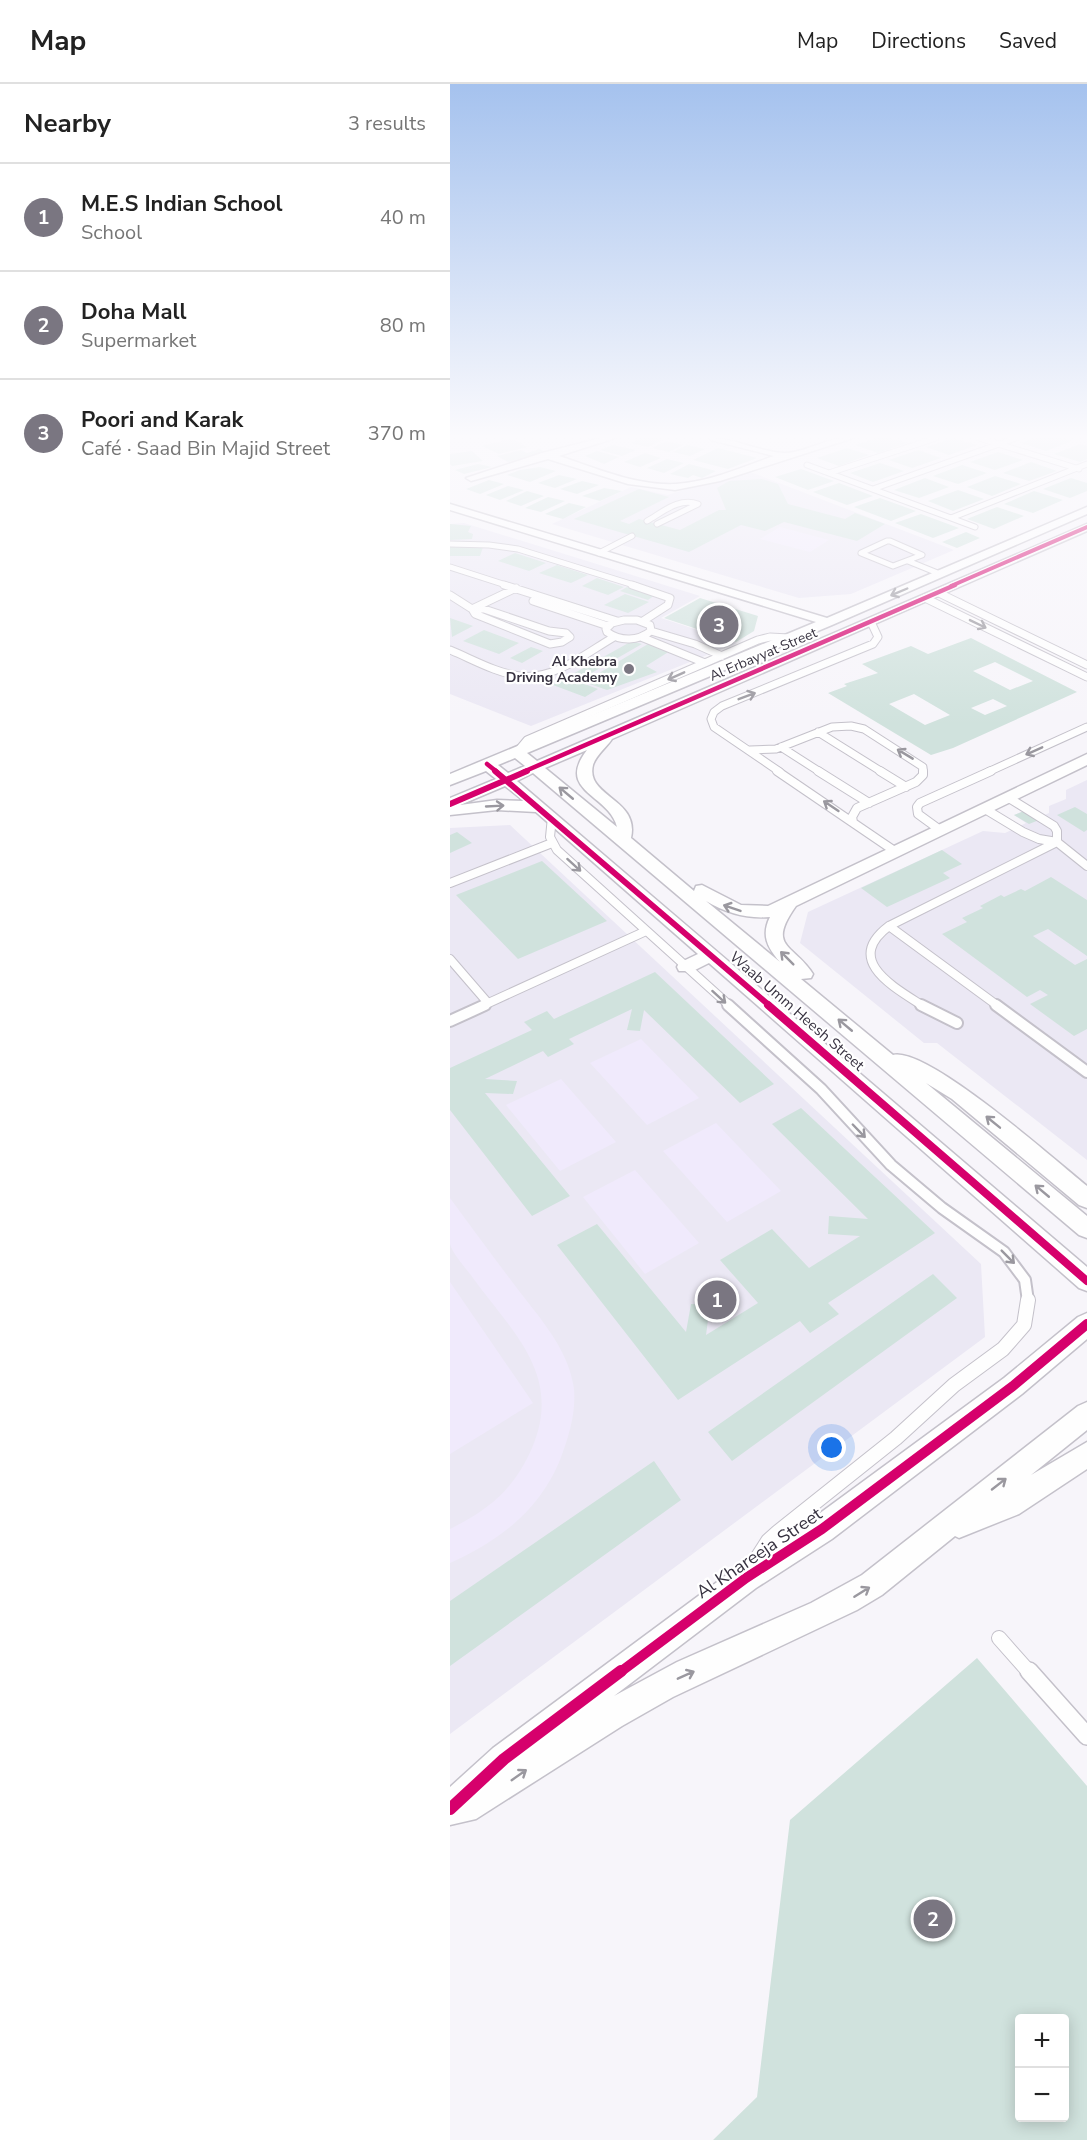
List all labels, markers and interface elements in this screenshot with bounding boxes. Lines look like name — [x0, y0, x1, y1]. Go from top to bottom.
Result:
text: Map — [30, 22, 86, 60]
text: Map — [797, 27, 838, 55]
text: Directions — [871, 27, 966, 55]
text: Saved — [999, 27, 1057, 55]
text: Nearby — [24, 106, 111, 141]
text: 3 results — [348, 110, 426, 137]
text: M.E.S Indian School — [81, 189, 283, 219]
text: 1 — [38, 204, 50, 231]
text: 40 m — [380, 204, 426, 231]
text: School — [81, 219, 142, 246]
text: Doha Mall — [81, 297, 186, 327]
text: 2 — [38, 312, 50, 339]
text: 80 m — [380, 312, 426, 339]
text: Supermarket — [81, 327, 196, 354]
text: Poori and Karak — [81, 405, 243, 435]
text: 3 — [38, 420, 50, 447]
text: 370 m — [368, 420, 426, 447]
text: Café · Saad Bin Majid Street — [81, 435, 330, 462]
one-way arrow — [890, 586, 908, 598]
pin: 3 — [700, 602, 738, 648]
one-way arrow — [968, 618, 986, 630]
street label: Al Erbayyat Street — [706, 623, 820, 686]
place label: Al Khebra Driving Academy — [506, 652, 618, 687]
marker: Al Khebra Driving Academy — [622, 662, 636, 676]
one-way arrow — [667, 671, 685, 682]
one-way arrow — [738, 690, 756, 701]
one-way arrow — [1025, 746, 1043, 757]
one-way arrow — [897, 747, 914, 759]
one-way arrow — [559, 786, 574, 800]
one-way arrow — [485, 800, 504, 811]
one-way arrow — [823, 800, 840, 812]
one-way arrow — [567, 858, 582, 872]
one-way arrow — [722, 902, 741, 913]
street label: Waab Umm Heesh Street — [725, 947, 869, 1076]
one-way arrow — [780, 951, 795, 966]
one-way arrow — [711, 989, 726, 1003]
one-way arrow — [837, 1019, 853, 1032]
one-way arrow — [985, 1115, 1001, 1128]
one-way arrow — [852, 1124, 867, 1139]
one-way arrow — [1035, 1184, 1050, 1198]
one-way arrow — [1001, 1249, 1015, 1264]
pin: 1 — [698, 1278, 736, 1322]
your location — [817, 1433, 846, 1462]
one-way arrow — [991, 1478, 1007, 1491]
street label: Al Khareeja Street — [691, 1502, 827, 1604]
one-way arrow — [853, 1585, 870, 1598]
one-way arrow — [676, 1669, 694, 1680]
one-way arrow — [510, 1769, 526, 1781]
pin: 2 — [914, 1896, 952, 1942]
map controls — [1015, 2014, 1069, 2122]
button: + — [1015, 2014, 1069, 2068]
button: − — [1015, 2068, 1069, 2122]

